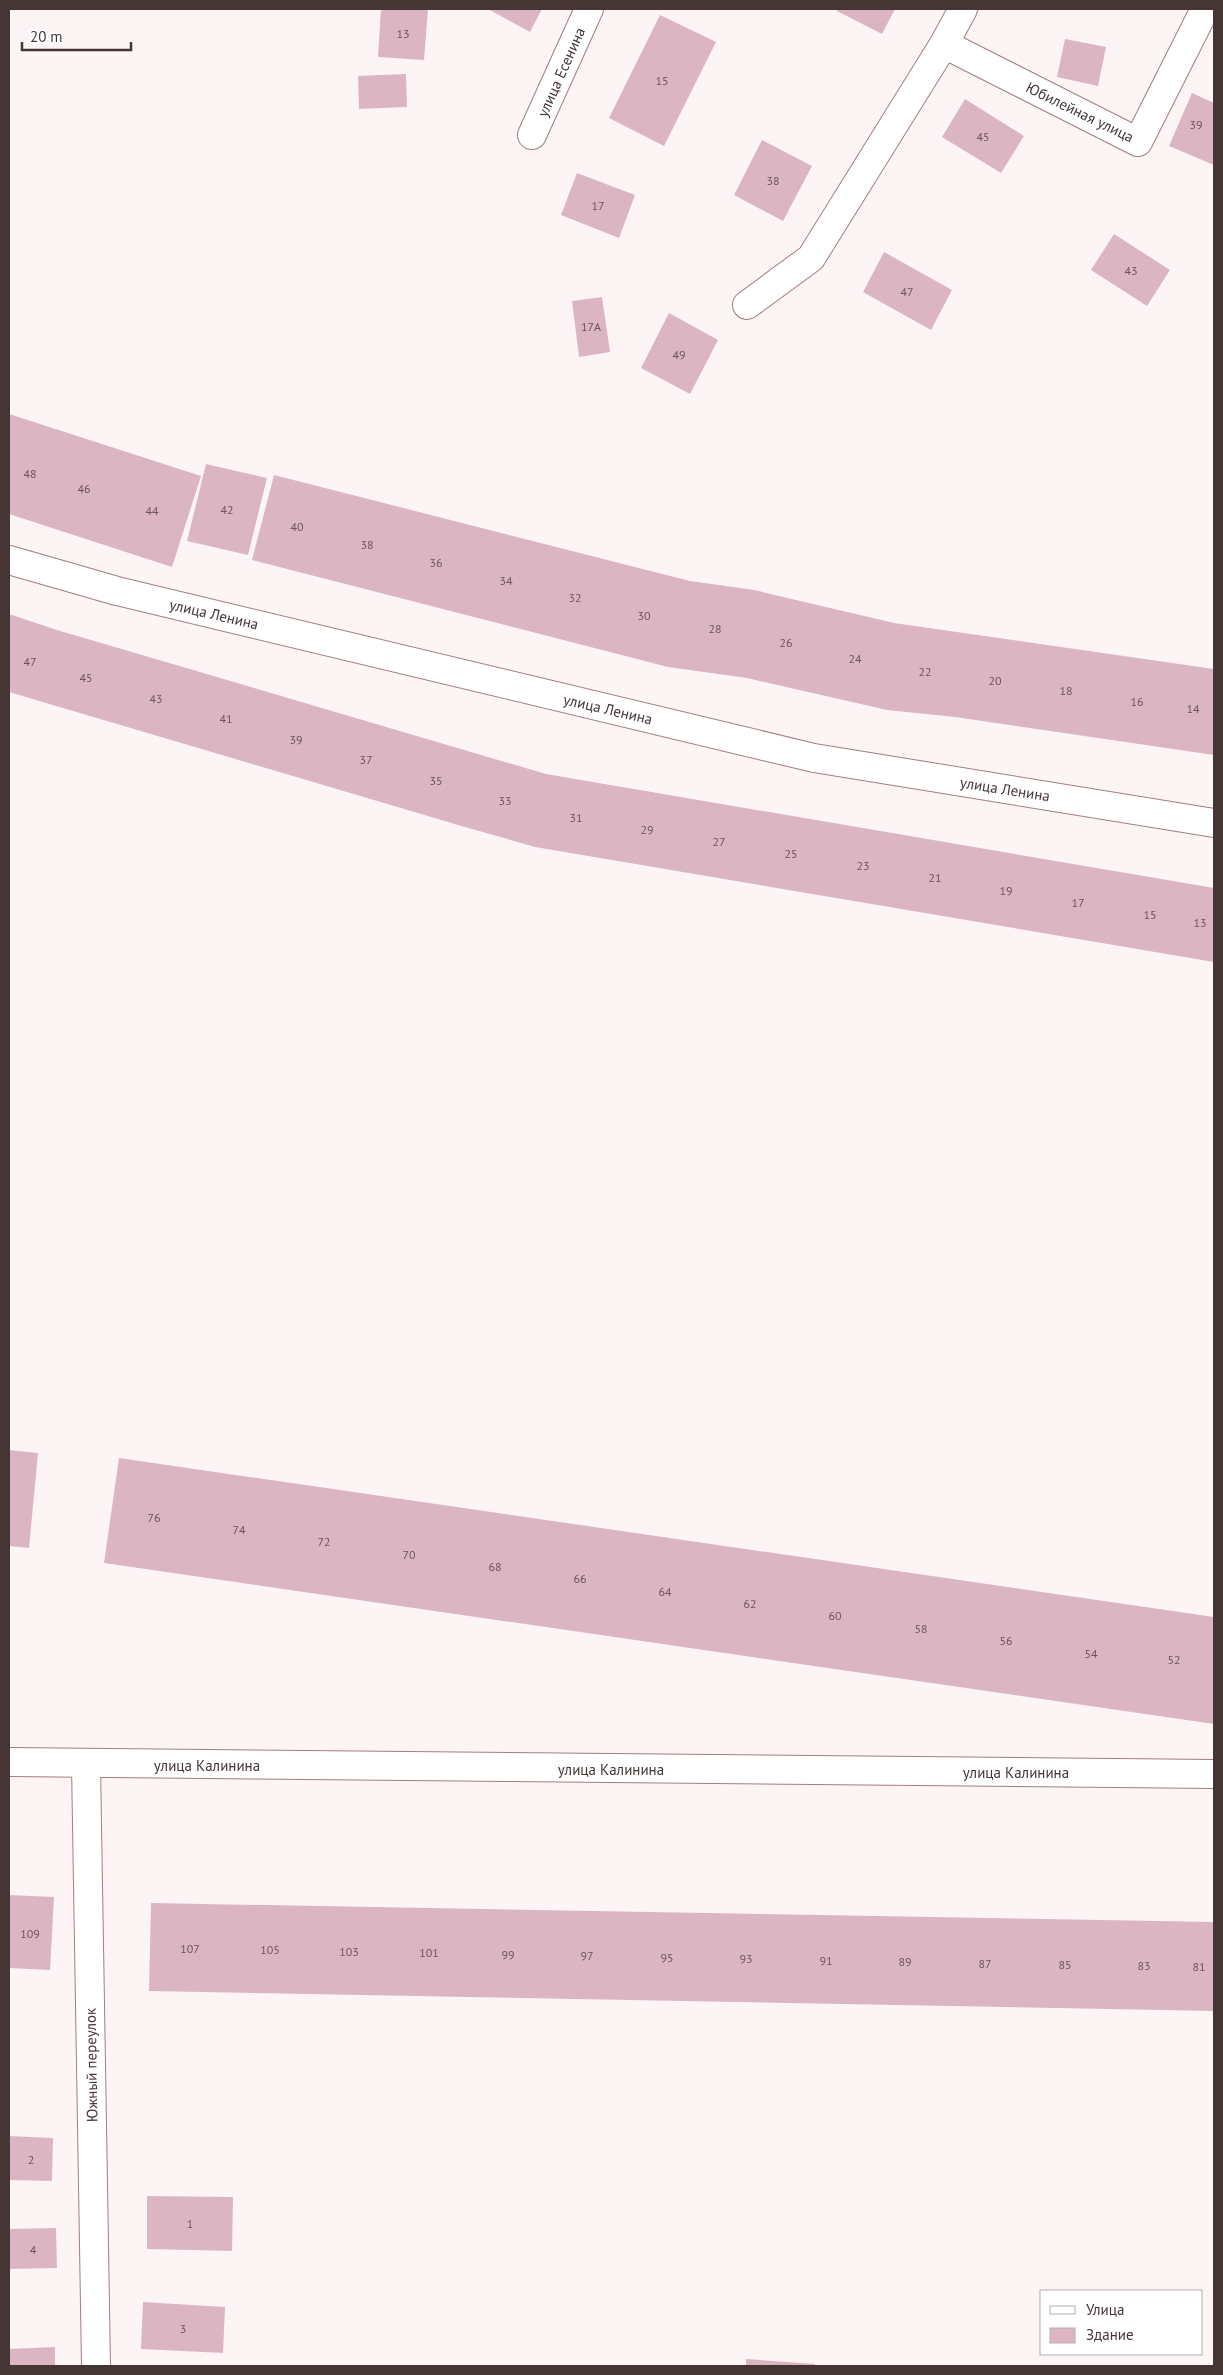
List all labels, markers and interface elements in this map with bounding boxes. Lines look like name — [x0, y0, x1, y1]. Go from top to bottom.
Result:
scale bar — [22, 20, 131, 52]
street label: улица Есенина — [533, 24, 589, 120]
house number: 13 — [396, 26, 410, 41]
text: 20 m — [30, 27, 63, 46]
house number: 15 — [655, 73, 669, 88]
street label: Юбилейная улица — [1023, 78, 1137, 146]
house number: 39 — [1189, 117, 1203, 132]
house number: 45 — [976, 129, 990, 144]
house number: 38 — [766, 173, 780, 188]
house number: 17 — [591, 198, 605, 213]
house number: 43 — [1124, 263, 1138, 278]
house number: 47 — [900, 284, 914, 299]
house number: 17А — [581, 319, 601, 334]
house number: 49 — [672, 347, 686, 362]
house number: 48 — [23, 466, 37, 481]
house number: 46 — [77, 481, 91, 496]
house number: 42 — [220, 502, 234, 517]
house number: 44 — [145, 503, 159, 518]
house number: 40 — [290, 519, 304, 534]
house number: 38 — [360, 537, 374, 552]
house number: 36 — [429, 555, 443, 570]
house number: 34 — [499, 573, 513, 588]
house number: 32 — [568, 590, 582, 605]
street label: улица Ленина — [168, 595, 260, 633]
house number: 30 — [637, 608, 651, 623]
house number: 28 — [708, 621, 722, 636]
house number: 26 — [779, 635, 793, 650]
house number: 24 — [848, 651, 862, 666]
house number: 47 — [23, 654, 37, 669]
house number: 22 — [918, 664, 932, 679]
house number: 45 — [79, 670, 93, 685]
house number: 20 — [988, 673, 1002, 688]
house number: 18 — [1059, 683, 1073, 698]
street label: улица Ленина — [562, 690, 654, 728]
house number: 43 — [149, 691, 163, 706]
house number: 16 — [1130, 694, 1144, 709]
house number: 14 — [1186, 701, 1200, 716]
house number: 41 — [219, 711, 233, 726]
house number: 39 — [289, 732, 303, 747]
house number: 37 — [359, 752, 373, 767]
house number: 35 — [429, 773, 443, 788]
street label: улица Ленина — [959, 773, 1051, 805]
house number: 33 — [498, 793, 512, 808]
house number: 31 — [569, 810, 583, 825]
house number: 29 — [640, 822, 654, 837]
house number: 27 — [712, 834, 726, 849]
house number: 25 — [784, 846, 798, 861]
house number: 23 — [856, 858, 870, 873]
house number: 21 — [928, 870, 942, 885]
house number: 19 — [999, 883, 1013, 898]
house number: 17 — [1071, 895, 1085, 910]
house number: 15 — [1143, 907, 1157, 922]
house number: 13 — [1193, 915, 1207, 930]
house number: 76 — [147, 1510, 161, 1525]
house number: 74 — [232, 1522, 246, 1537]
house number: 72 — [317, 1534, 331, 1549]
house number: 70 — [402, 1547, 416, 1562]
house number: 68 — [488, 1559, 502, 1574]
house number: 66 — [573, 1571, 587, 1586]
house number: 64 — [658, 1584, 672, 1599]
house number: 62 — [743, 1596, 757, 1611]
house number: 60 — [828, 1608, 842, 1623]
house number: 58 — [914, 1621, 928, 1636]
house number: 56 — [999, 1633, 1013, 1648]
house number: 54 — [1084, 1646, 1098, 1661]
house number: 52 — [1167, 1652, 1181, 1667]
street label: улица Калинина — [154, 1756, 260, 1775]
street label: улица Калинина — [558, 1760, 664, 1779]
street label: улица Калинина — [963, 1763, 1069, 1782]
house number: 109 — [20, 1926, 40, 1941]
house number: 107 — [180, 1941, 200, 1956]
house number: 105 — [260, 1942, 280, 1957]
house number: 103 — [339, 1944, 359, 1959]
house number: 101 — [419, 1945, 439, 1960]
house number: 99 — [501, 1947, 515, 1962]
house number: 97 — [580, 1948, 594, 1963]
house number: 95 — [660, 1950, 674, 1965]
house number: 93 — [739, 1951, 753, 1966]
house number: 91 — [819, 1953, 833, 1968]
house number: 89 — [898, 1954, 912, 1969]
house number: 87 — [978, 1956, 992, 1971]
house number: 85 — [1058, 1957, 1072, 1972]
house number: 83 — [1137, 1958, 1151, 1973]
house number: 81 — [1192, 1959, 1206, 1974]
street label: Южный переулок — [80, 2007, 101, 2122]
house number: 2 — [28, 2152, 34, 2167]
house number: 1 — [187, 2216, 193, 2231]
house number: 4 — [30, 2242, 37, 2257]
legend — [1040, 2290, 1203, 2355]
text: Улица — [1086, 2300, 1124, 2319]
house number: 3 — [180, 2321, 186, 2336]
text: Здание — [1086, 2325, 1134, 2344]

